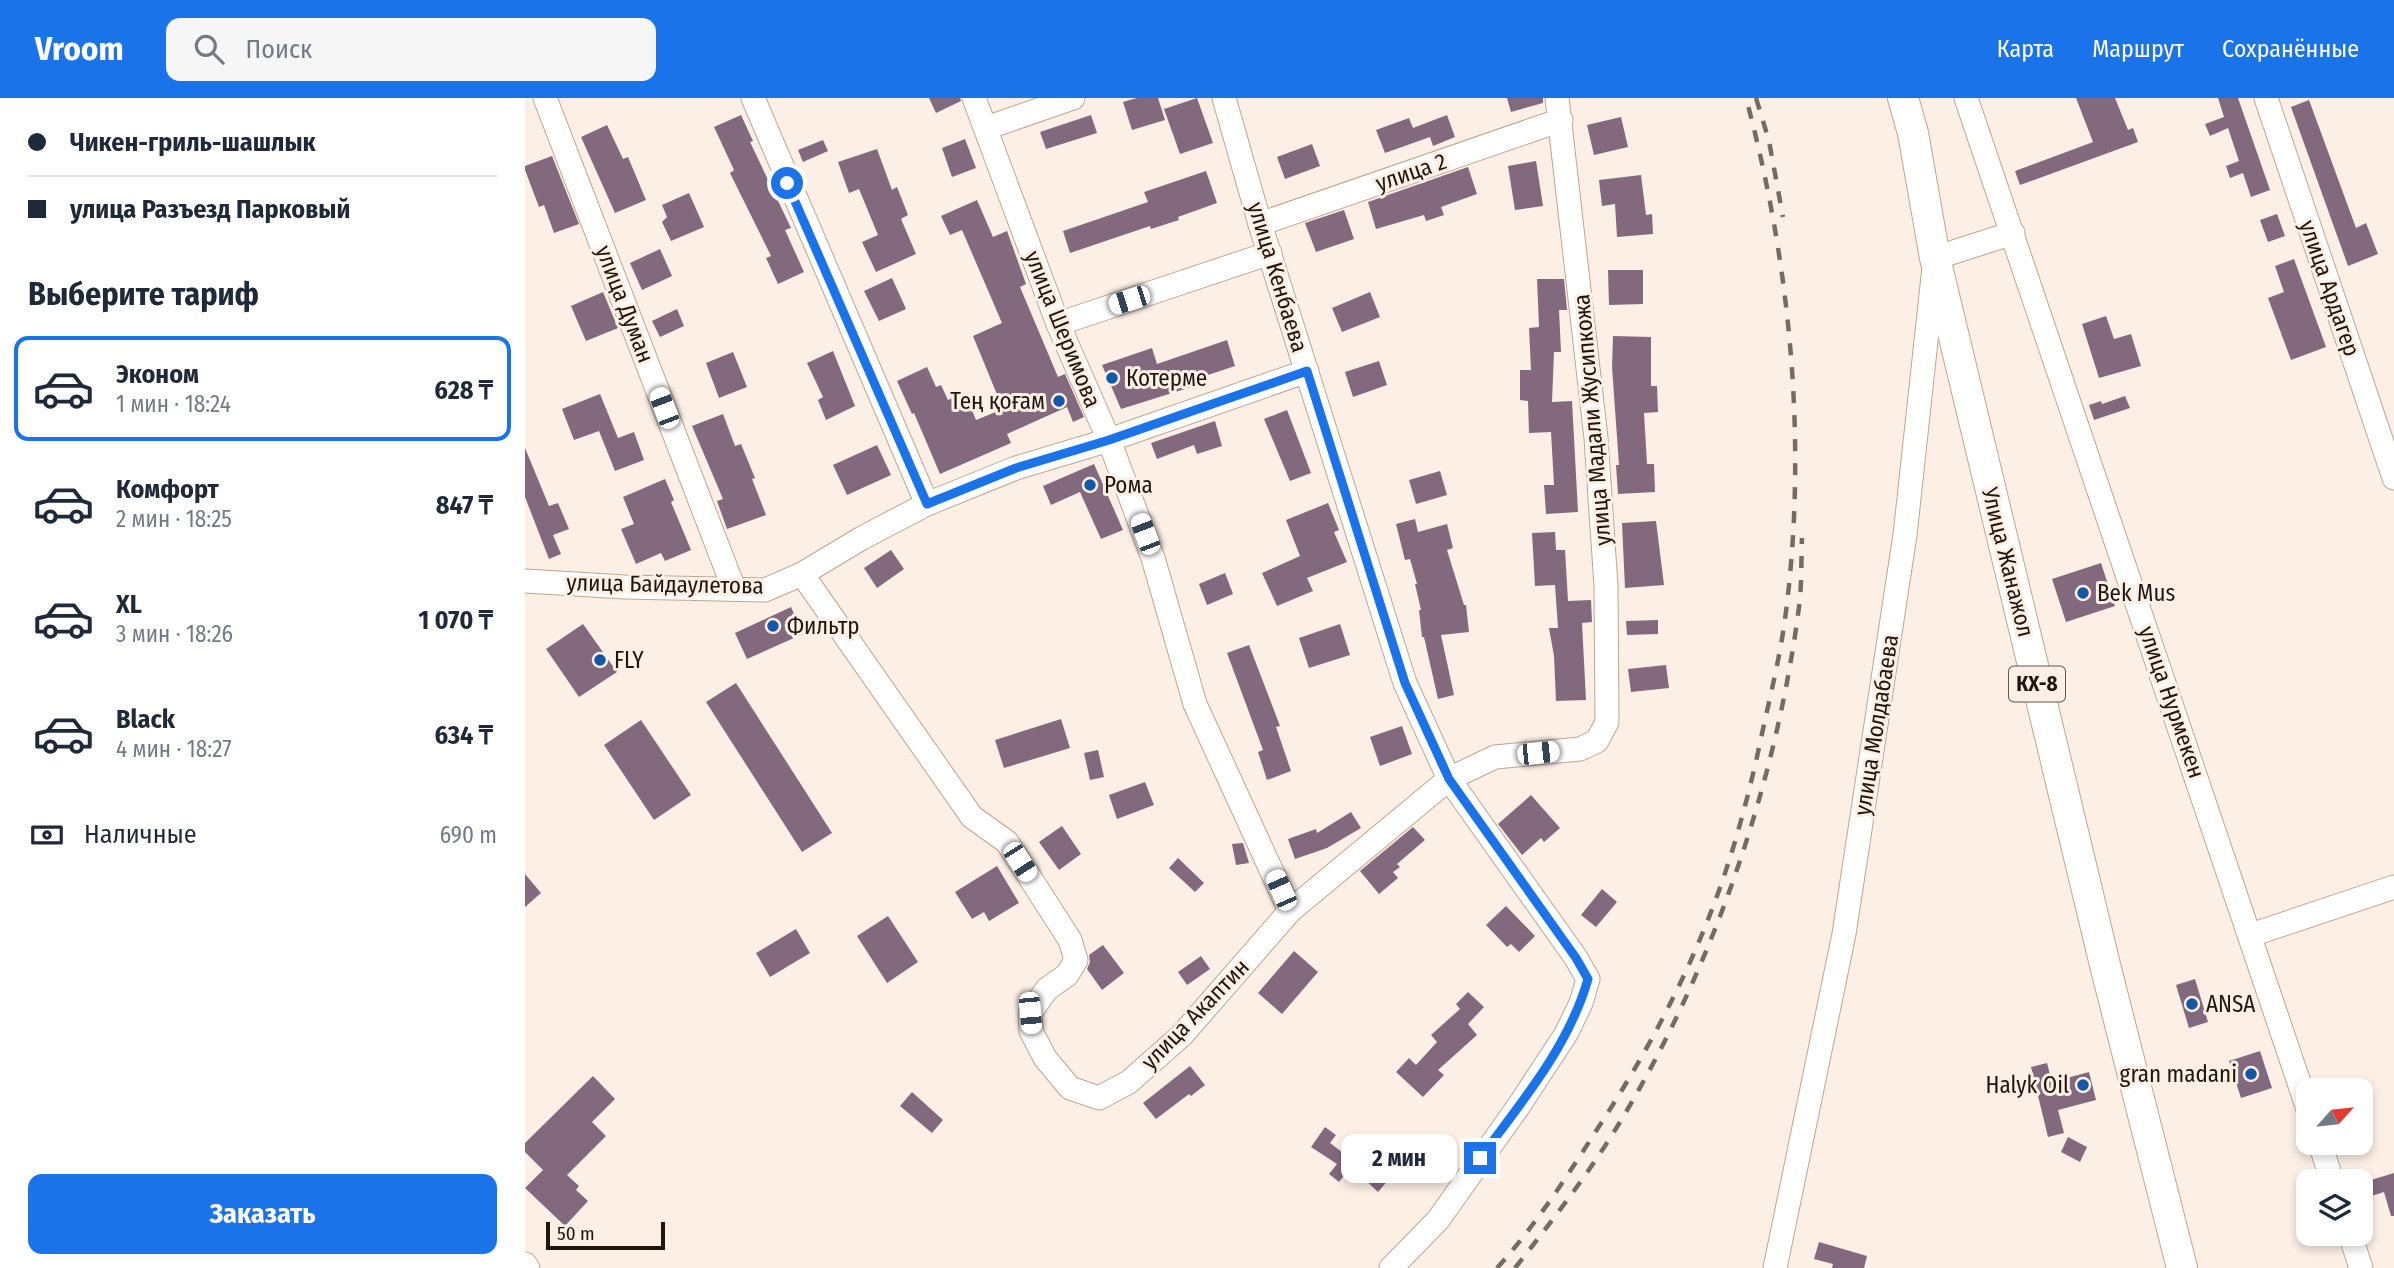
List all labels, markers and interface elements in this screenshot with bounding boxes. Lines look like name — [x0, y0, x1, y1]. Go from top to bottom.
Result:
search box — [166, 18, 656, 81]
text: Vroom — [35, 29, 124, 69]
icon: search — [190, 30, 228, 68]
text: Поиск — [246, 34, 312, 65]
text: Карта — [1997, 35, 2054, 63]
text: Маршрут — [2092, 35, 2184, 63]
text: Сохранённые — [2222, 35, 2359, 63]
text: Чикен-гриль-шашлык — [70, 127, 316, 158]
street label: улица 2 — [1372, 147, 1450, 197]
route start — [771, 167, 803, 199]
text: улица Разъезд Парковый — [70, 194, 350, 225]
street label: улица Кенбаева — [1242, 199, 1314, 355]
street label: улица Ардагер — [2294, 216, 2366, 360]
street label: улица Думан — [590, 241, 660, 367]
street label: улица Шеримова — [1019, 247, 1107, 411]
text: Выберите тариф — [28, 275, 259, 313]
car — [1106, 284, 1153, 316]
street label: улица Мадали Жусипкожа — [1567, 293, 1617, 547]
icon: car — [32, 357, 95, 420]
text: Эконом — [116, 359, 199, 390]
place label: Котерме — [1126, 364, 1207, 392]
marker: Котерме — [1104, 370, 1120, 386]
text: 628 ₸ — [434, 375, 493, 406]
car — [647, 385, 682, 431]
place label: Тең қоғам — [950, 387, 1045, 415]
text: 1 мин · 18:24 — [116, 390, 231, 418]
marker: Тең қоғам — [1051, 393, 1067, 409]
place label: Рома — [1104, 471, 1153, 499]
icon: car — [32, 472, 95, 535]
text: Комфорт — [116, 474, 219, 505]
marker: Рома — [1082, 477, 1098, 493]
street label: Улица Жанажол — [1976, 483, 2040, 640]
text: 847 ₸ — [436, 490, 493, 521]
text: 2 мин · 18:25 — [116, 505, 232, 533]
car — [1128, 511, 1163, 557]
street label: улица Байдаулетова — [566, 568, 764, 600]
place label: Bek Mus — [2097, 579, 2175, 607]
marker: Bek Mus — [2075, 585, 2091, 601]
icon: car — [32, 587, 95, 650]
text: XL — [116, 589, 142, 620]
text: 1 070 ₸ — [418, 605, 493, 636]
place label: Фильтр — [787, 612, 860, 640]
marker: Фильтр — [765, 618, 781, 634]
text: 3 мин · 18:26 — [116, 620, 233, 648]
street label: улица Нурмекен — [2133, 622, 2211, 782]
street label: улица Молдабаева — [1848, 632, 1904, 818]
place label: FLY — [614, 646, 644, 674]
marker: FLY — [592, 652, 608, 668]
road number: КХ-8 — [2009, 666, 2065, 702]
icon: car — [32, 702, 95, 765]
text: Black — [116, 704, 175, 735]
text: 634 ₸ — [434, 720, 493, 751]
text: 4 мин · 18:27 — [116, 735, 231, 763]
car — [1517, 740, 1560, 766]
icon: cash — [28, 816, 66, 854]
text: Наличные — [84, 819, 197, 850]
text: 690 m — [440, 821, 497, 849]
car — [1000, 839, 1041, 885]
car — [1263, 867, 1300, 913]
street label: улица Акаптин — [1135, 953, 1255, 1075]
place label: ANSA — [2206, 990, 2255, 1018]
car — [1018, 991, 1043, 1035]
marker: ANSA — [2184, 996, 2200, 1012]
place label: gran madani — [2120, 1060, 2237, 1088]
marker: gran madani — [2243, 1066, 2259, 1082]
place label: Halyk Oil — [1985, 1071, 2069, 1099]
marker: Halyk Oil — [2075, 1077, 2091, 1093]
north arrow — [2296, 1078, 2373, 1155]
map controls — [2296, 1078, 2373, 1246]
callout: 2 мин — [1340, 1134, 1455, 1182]
route end — [1464, 1142, 1496, 1174]
text: 2 мин — [1372, 1144, 1426, 1172]
button: layers — [2296, 1169, 2373, 1246]
button: Заказать — [28, 1174, 497, 1254]
scale bar — [546, 1219, 665, 1251]
text: 50 m — [557, 1222, 595, 1245]

